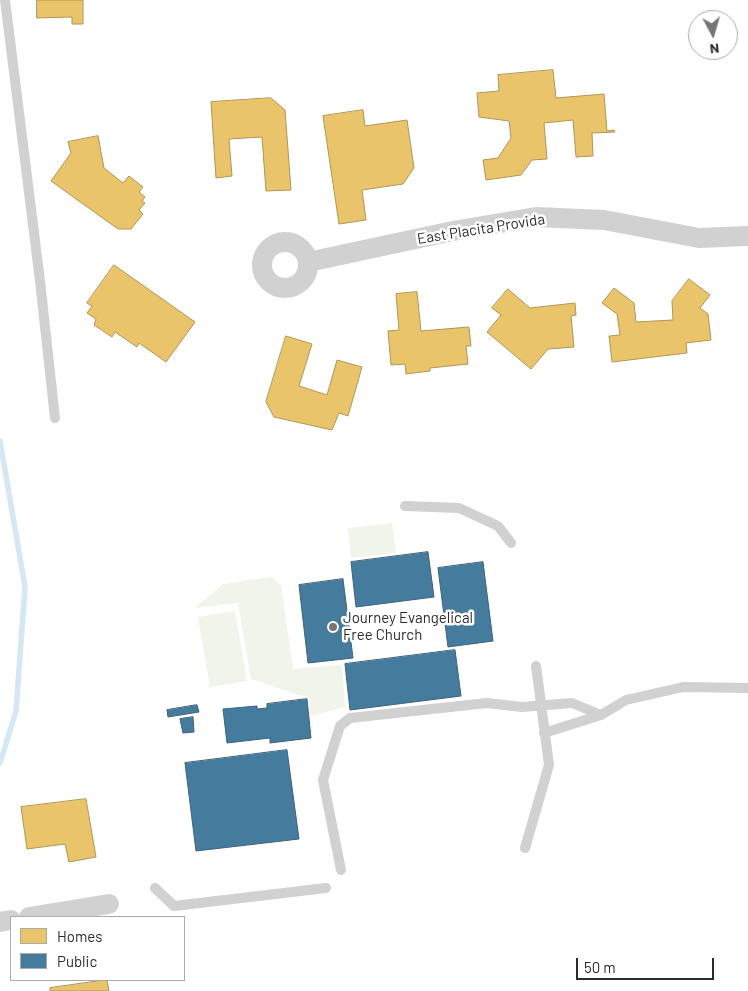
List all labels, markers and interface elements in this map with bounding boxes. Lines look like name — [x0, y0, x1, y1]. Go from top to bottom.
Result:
north arrow — [688, 10, 738, 60]
text: N — [709, 40, 720, 58]
street label: East Placita Provida — [416, 210, 546, 248]
place label: Journey Evangelical Free Church — [343, 609, 473, 644]
marker: Journey Evangelical Free Church — [327, 621, 339, 633]
legend — [10, 916, 185, 981]
text: Homes — [57, 927, 102, 945]
scale bar — [578, 948, 716, 980]
text: Public — [57, 952, 97, 970]
text: 50 m — [584, 958, 616, 976]

